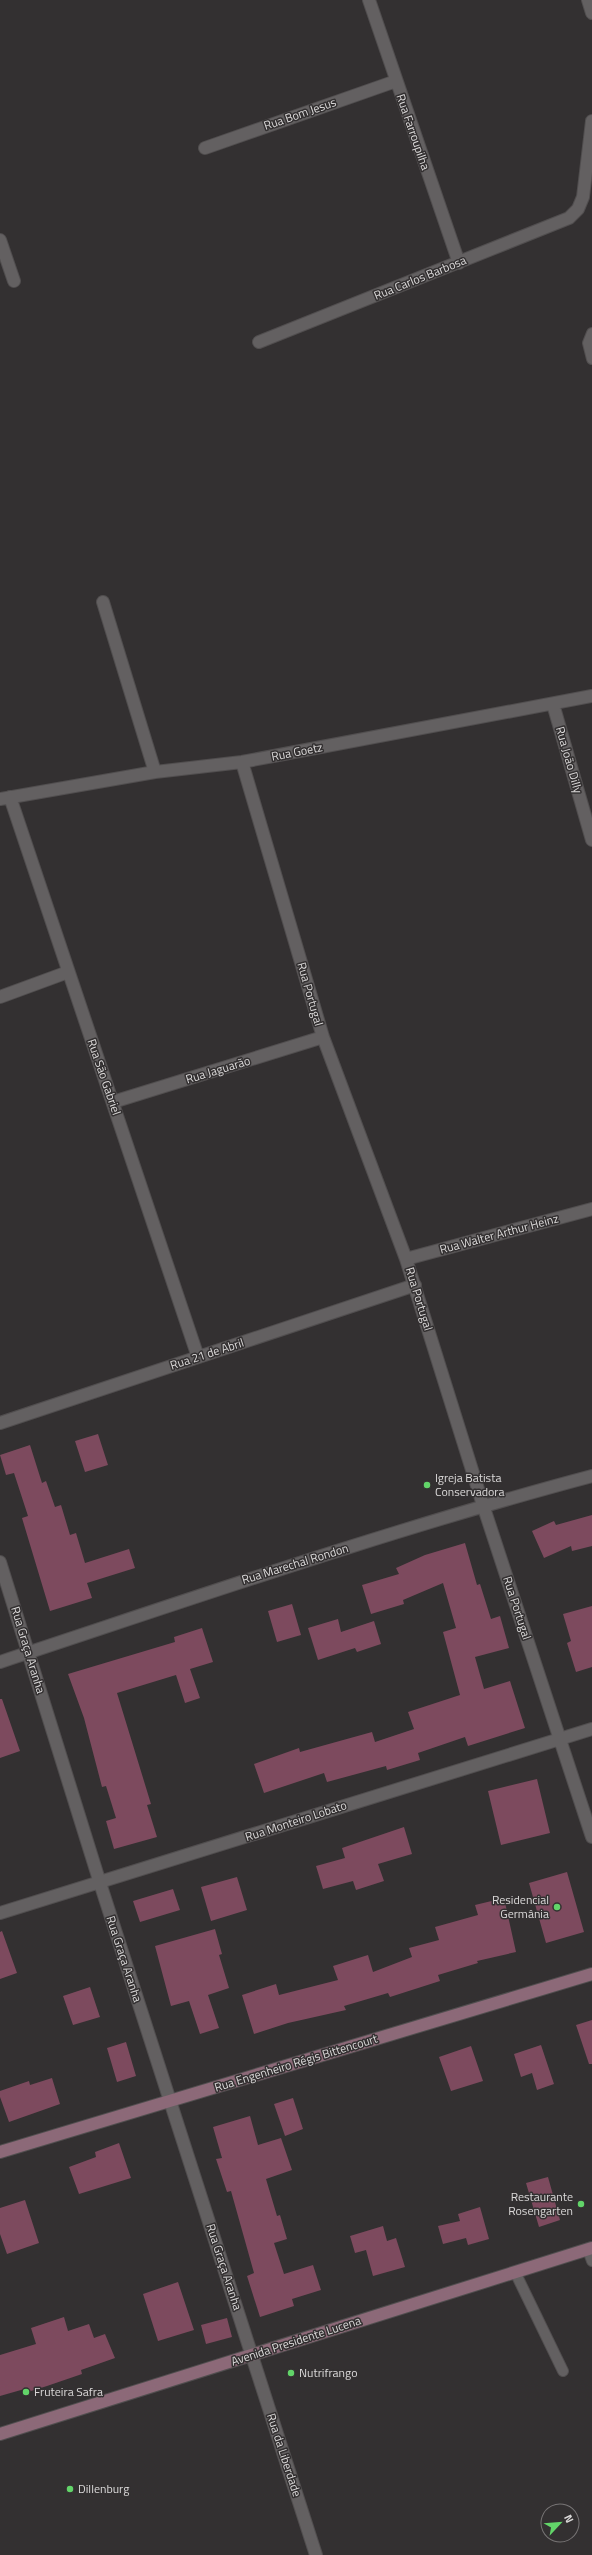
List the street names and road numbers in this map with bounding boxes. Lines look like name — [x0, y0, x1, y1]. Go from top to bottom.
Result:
street label: Rua Farroupilha — [392, 91, 435, 172]
street label: Rua Bom Jesus — [261, 92, 339, 135]
street label: Rua Carlos Barbosa — [371, 250, 469, 305]
street label: Rua João Dilly — [551, 724, 588, 796]
street label: Rua Goetz — [270, 737, 324, 766]
street label: Rua Portugal — [292, 960, 329, 1028]
street label: Rua São Gabriel — [83, 1036, 126, 1117]
street label: Rua Jaguarão — [183, 1051, 253, 1088]
street label: Rua Walter Arthur Heinz — [437, 1208, 560, 1259]
street label: Rua Portugal — [401, 1265, 438, 1333]
street label: Rua 21 de Abril — [168, 1333, 246, 1374]
street label: Rua Marechal Rondon — [239, 1538, 351, 1589]
street label: Rua Portugal — [498, 1574, 537, 1642]
street label: Rua Graça Aranha — [6, 1604, 51, 1696]
street label: Rua Monteiro Lobato — [243, 1795, 349, 1846]
street label: Rua Graça Aranha — [102, 1913, 147, 2005]
street label: Rua Engenheiro Régis Bittencourt — [212, 2028, 381, 2096]
street label: Rua Graça Aranha — [202, 2221, 247, 2313]
street label: Avenida Presidente Lucena — [228, 2311, 363, 2371]
street label: Rua da Liberdade — [262, 2411, 307, 2499]

